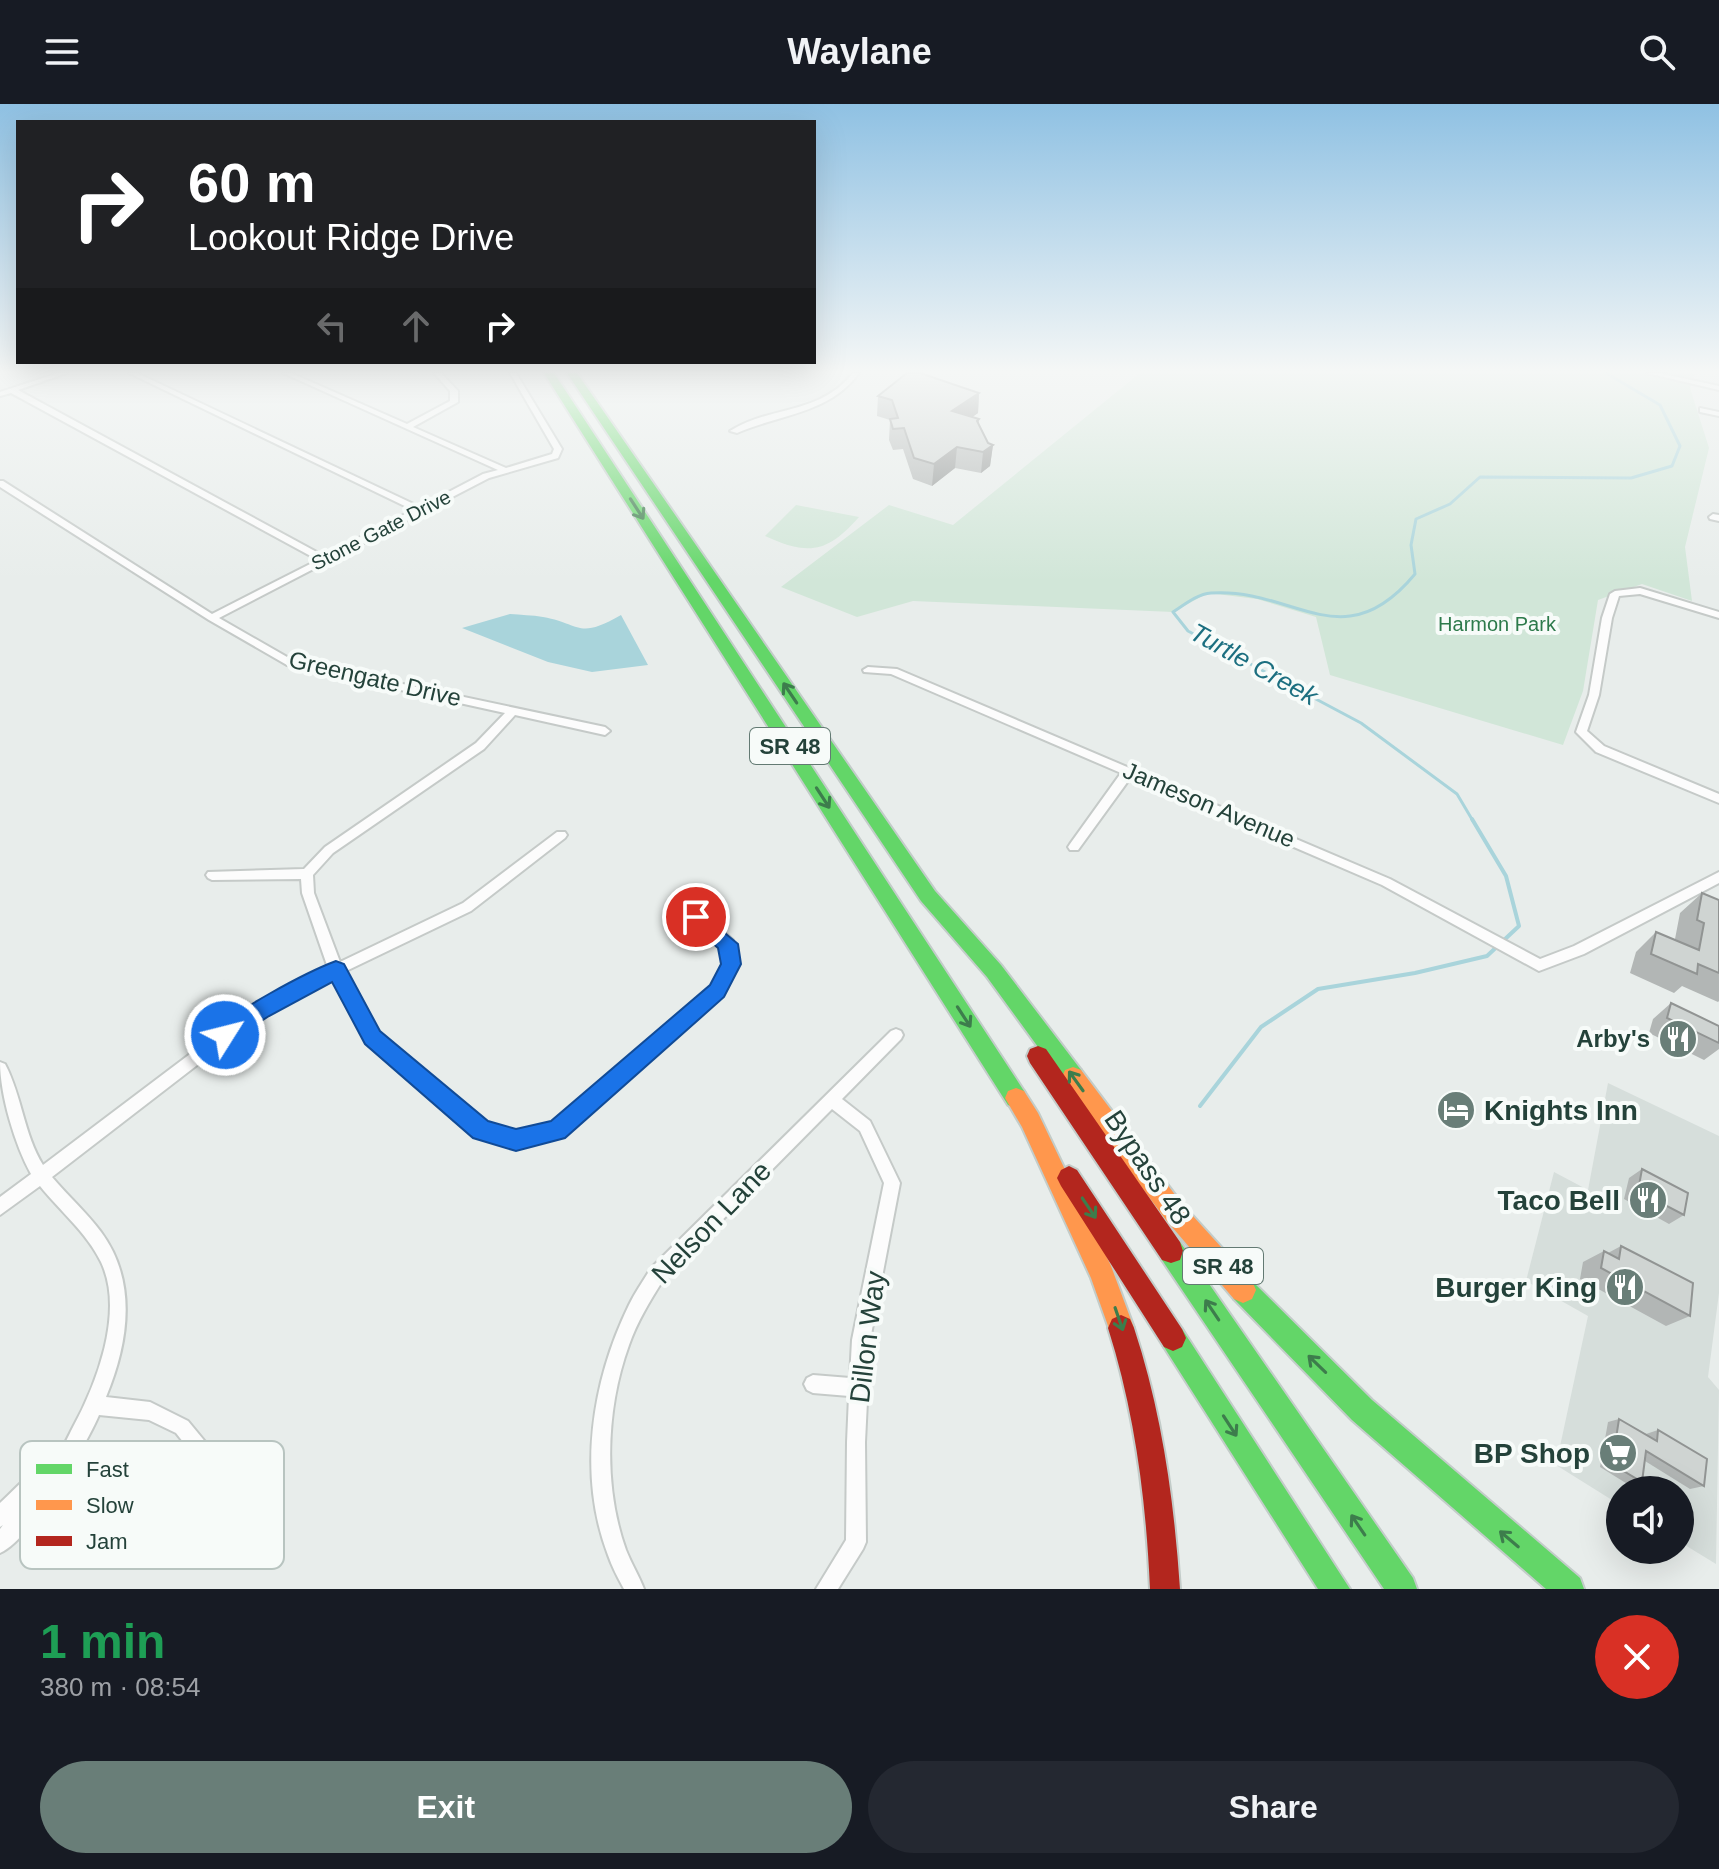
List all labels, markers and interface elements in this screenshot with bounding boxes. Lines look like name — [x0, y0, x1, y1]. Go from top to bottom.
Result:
icon: menu — [40, 30, 84, 74]
icon: search — [1635, 30, 1679, 74]
text: Waylane — [787, 31, 932, 72]
text: 60 m — [188, 151, 316, 214]
icon: right — [56, 152, 160, 256]
text: Lookout Ridge Drive — [188, 217, 514, 258]
icon: left — [310, 304, 354, 348]
icon: ahead — [394, 304, 438, 348]
icon: right — [478, 304, 522, 348]
street label: Stone Gate Drive — [308, 485, 454, 575]
one-way arrow — [630, 497, 646, 520]
park label: Harmon Park — [1438, 613, 1557, 635]
water label: Turtle Creek — [1185, 617, 1325, 712]
street label: Greengate Drive — [286, 646, 464, 711]
one-way arrow — [782, 682, 798, 704]
road number: SR 48 — [750, 728, 830, 764]
street label: Jameson Avenue — [1119, 756, 1299, 853]
one-way arrow — [816, 786, 832, 809]
pin — [662, 883, 730, 951]
icon: arrive — [674, 895, 718, 939]
position arrow — [183, 993, 267, 1077]
one-way arrow — [956, 1005, 972, 1028]
restaurant icon: Arby's — [1657, 1018, 1699, 1060]
place label: Arby's — [1576, 1025, 1650, 1052]
one-way arrow — [1068, 1071, 1085, 1092]
hotel icon: Knights Inn — [1435, 1089, 1477, 1131]
place label: Knights Inn — [1484, 1095, 1638, 1126]
street label: Bypass 48 — [1098, 1104, 1197, 1230]
street label: Nelson Lane — [646, 1155, 777, 1290]
restaurant icon: Taco Bell — [1627, 1179, 1669, 1221]
place label: Taco Bell — [1498, 1185, 1620, 1216]
one-way arrow — [1081, 1196, 1097, 1219]
road number: SR 48 — [1183, 1248, 1263, 1284]
restaurant icon: Burger King — [1604, 1266, 1646, 1308]
street label: Dillon Way — [844, 1269, 891, 1405]
place label: Burger King — [1435, 1272, 1597, 1303]
one-way arrow — [1204, 1299, 1220, 1321]
one-way arrow — [1112, 1306, 1127, 1331]
one-way arrow — [1308, 1355, 1327, 1374]
one-way arrow — [1222, 1415, 1239, 1437]
supermarket icon: BP Shop — [1597, 1432, 1639, 1474]
place label: BP Shop — [1474, 1438, 1590, 1469]
legend — [20, 1441, 284, 1569]
text: Fast — [86, 1457, 129, 1482]
map controls — [1606, 1476, 1694, 1564]
button: sound — [1606, 1476, 1694, 1564]
text: Slow — [86, 1493, 134, 1518]
one-way arrow — [1350, 1514, 1366, 1536]
text: Jam — [86, 1529, 128, 1554]
one-way arrow — [1500, 1530, 1520, 1548]
text: 1 min — [40, 1615, 165, 1668]
button: close — [1595, 1615, 1679, 1699]
text: 380 m · 08:54 — [40, 1672, 200, 1702]
button: Exit — [40, 1761, 852, 1853]
button: Share — [868, 1761, 1679, 1853]

